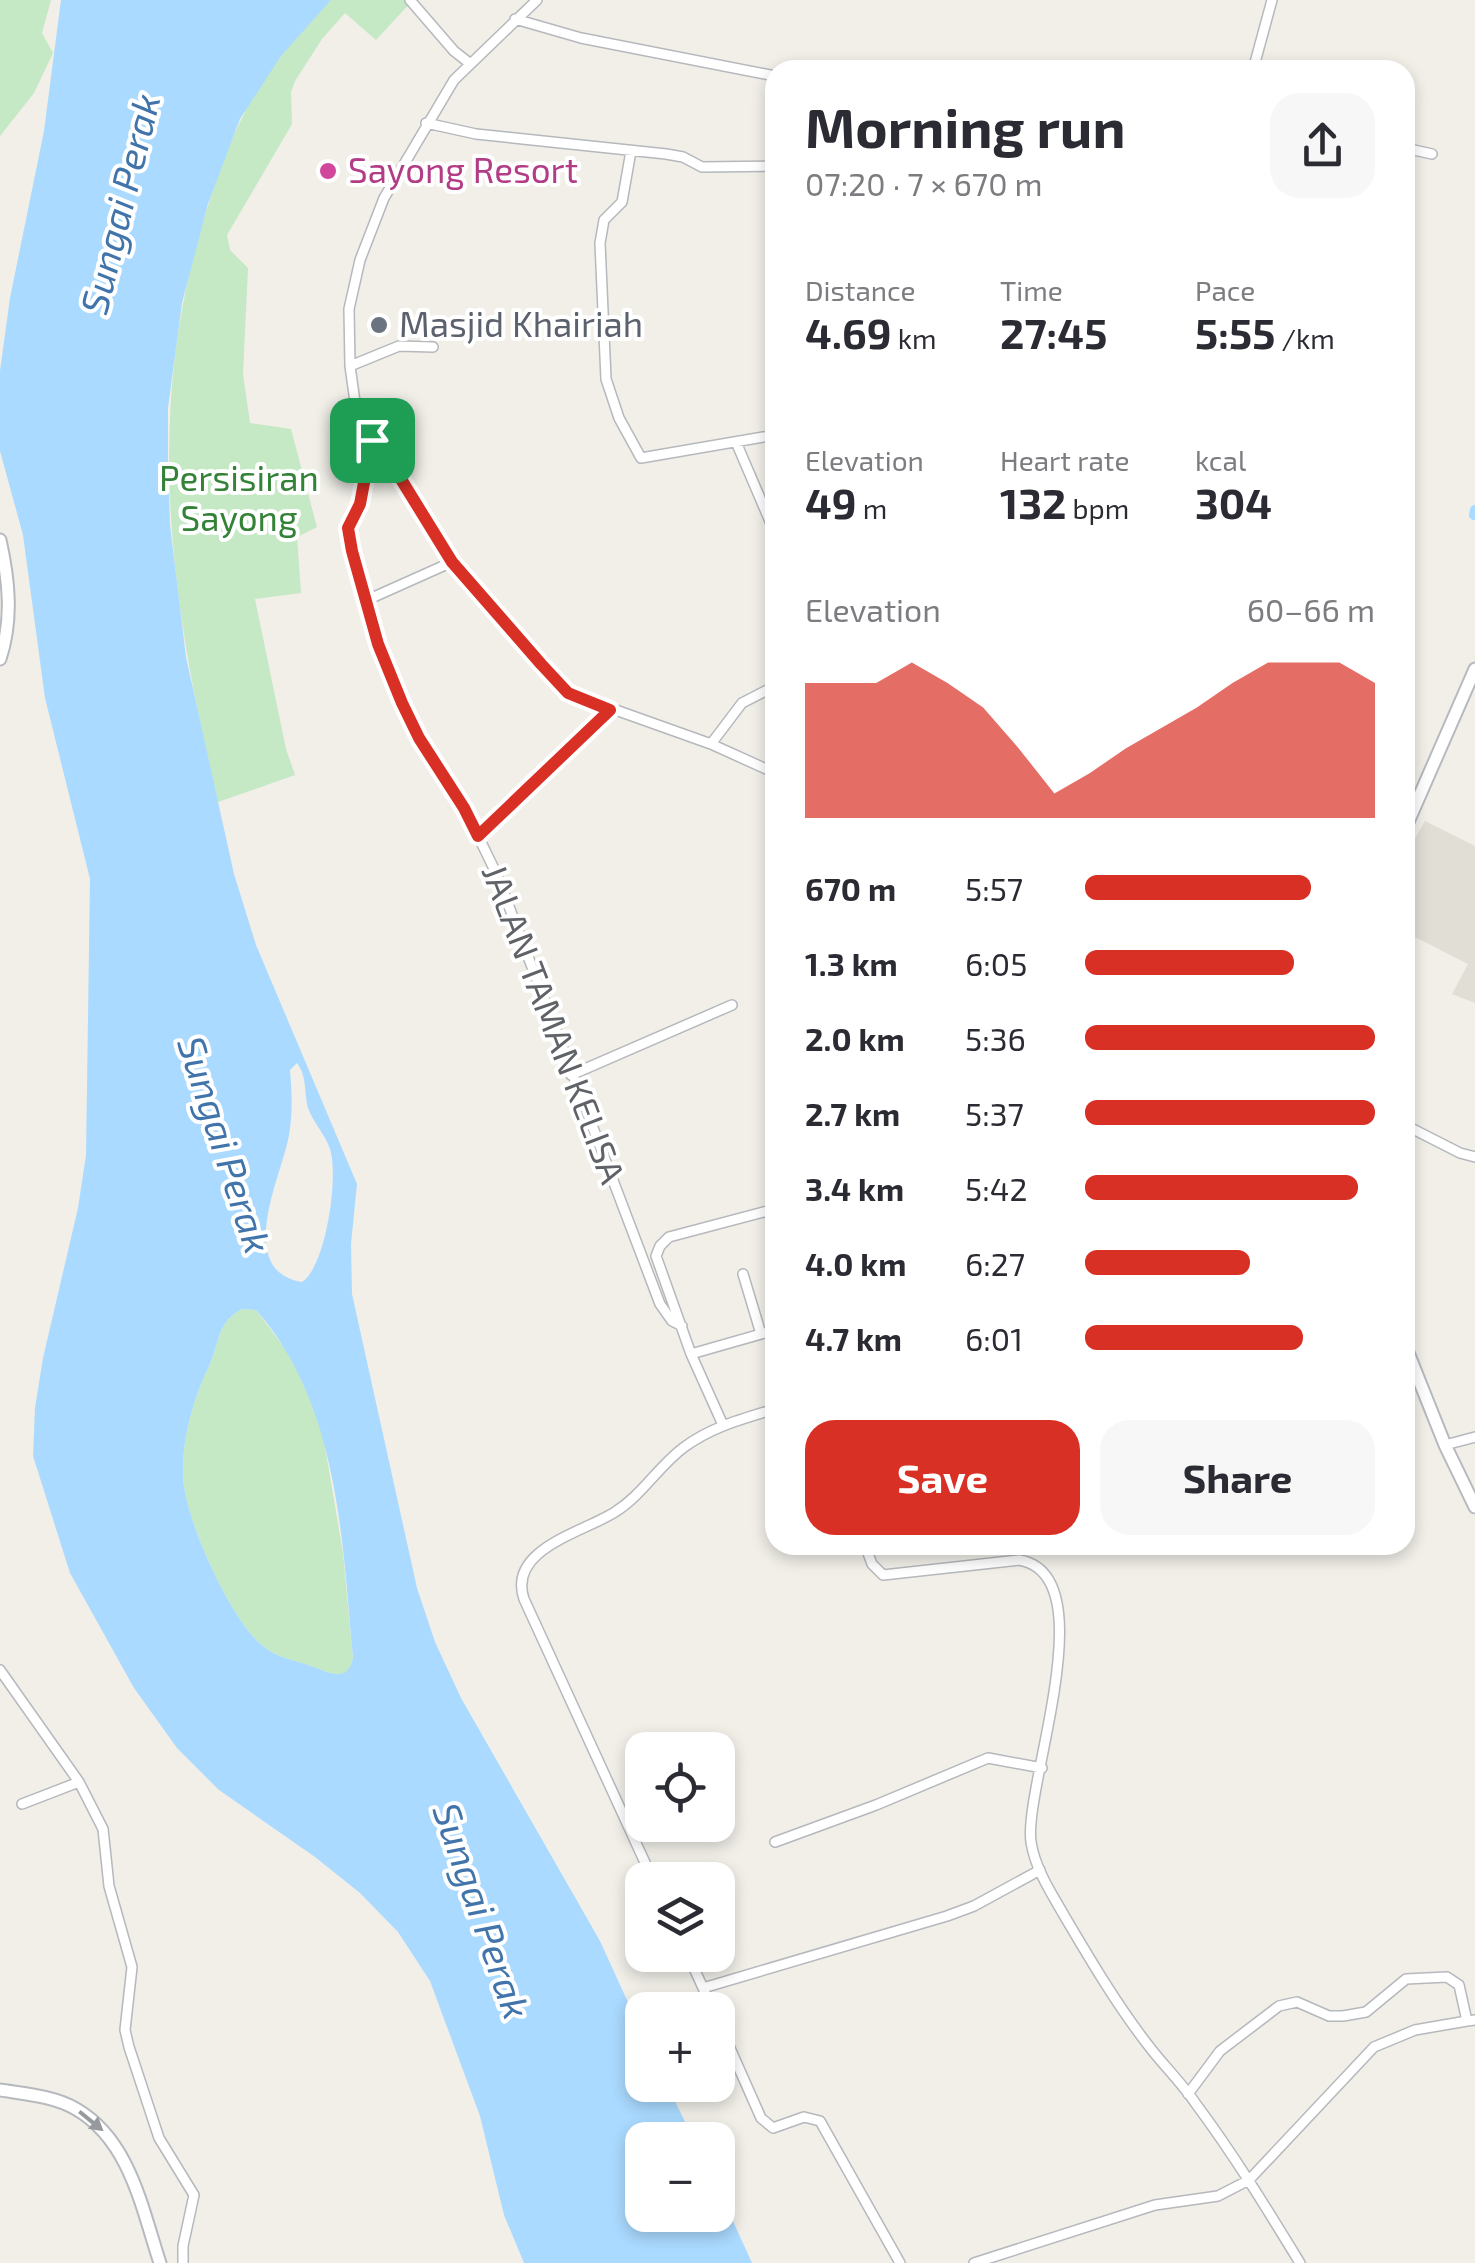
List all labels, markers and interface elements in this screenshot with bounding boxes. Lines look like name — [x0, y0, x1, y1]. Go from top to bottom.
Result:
water label: Sungai Perak — [69, 89, 169, 318]
text: Morning run — [805, 93, 1126, 159]
button: share — [1270, 93, 1375, 198]
place label: Sayong Resort — [348, 148, 578, 190]
marker: Sayong Resort — [317, 160, 339, 182]
text: 07:20 · 7 × 670 m — [805, 164, 1043, 202]
text: Distance — [805, 273, 916, 307]
text: Time — [1000, 273, 1063, 307]
text: Pace — [1195, 273, 1255, 307]
place label: Masjid Khairiah — [399, 302, 643, 344]
text: 4.69 — [805, 307, 892, 357]
text: 27:45 — [1000, 307, 1107, 357]
text: 5:55 — [1195, 307, 1275, 357]
marker: Masjid Khairiah — [368, 314, 390, 336]
text: km — [892, 321, 937, 355]
text: /km — [1275, 321, 1335, 355]
pin — [330, 398, 415, 483]
icon: arrive — [345, 413, 400, 468]
text: Elevation — [805, 443, 924, 477]
text: Heart rate — [1000, 443, 1130, 477]
text: kcal — [1195, 443, 1246, 477]
park label: Persisiran Sayong — [159, 456, 319, 538]
text: 49 — [805, 477, 857, 527]
text: 132 — [1000, 477, 1066, 527]
text: 304 — [1195, 477, 1272, 527]
text: m — [857, 491, 887, 525]
text: bpm — [1066, 491, 1129, 525]
text: Elevation — [805, 590, 941, 628]
text: 60–66 m — [1247, 590, 1375, 628]
street label: JALAN TAMAN KELISA — [475, 858, 635, 1189]
text: 670 m — [805, 869, 896, 907]
text: 5:57 — [965, 869, 1023, 907]
text: 1.3 km — [805, 944, 898, 982]
text: 6:05 — [965, 944, 1027, 982]
text: 2.0 km — [805, 1019, 905, 1057]
text: 5:36 — [965, 1019, 1026, 1057]
water label: Sungai Perak — [169, 1030, 283, 1259]
text: 2.7 km — [805, 1094, 900, 1132]
text: 5:37 — [965, 1094, 1024, 1132]
text: 3.4 km — [805, 1169, 904, 1207]
text: 5:42 — [965, 1169, 1027, 1207]
text: 4.0 km — [805, 1244, 906, 1282]
text: 6:27 — [965, 1244, 1025, 1282]
text: 4.7 km — [805, 1319, 902, 1357]
text: 6:01 — [965, 1319, 1023, 1357]
button: Save — [805, 1420, 1080, 1535]
button: Share — [1100, 1420, 1375, 1535]
map controls — [625, 1732, 735, 2232]
button: locate — [625, 1732, 735, 1842]
water label: Sungai Perak — [424, 1796, 541, 2024]
button: layers — [625, 1862, 735, 1972]
button: + — [625, 1992, 735, 2102]
one-way arrow — [78, 2110, 103, 2131]
button: − — [625, 2122, 735, 2232]

